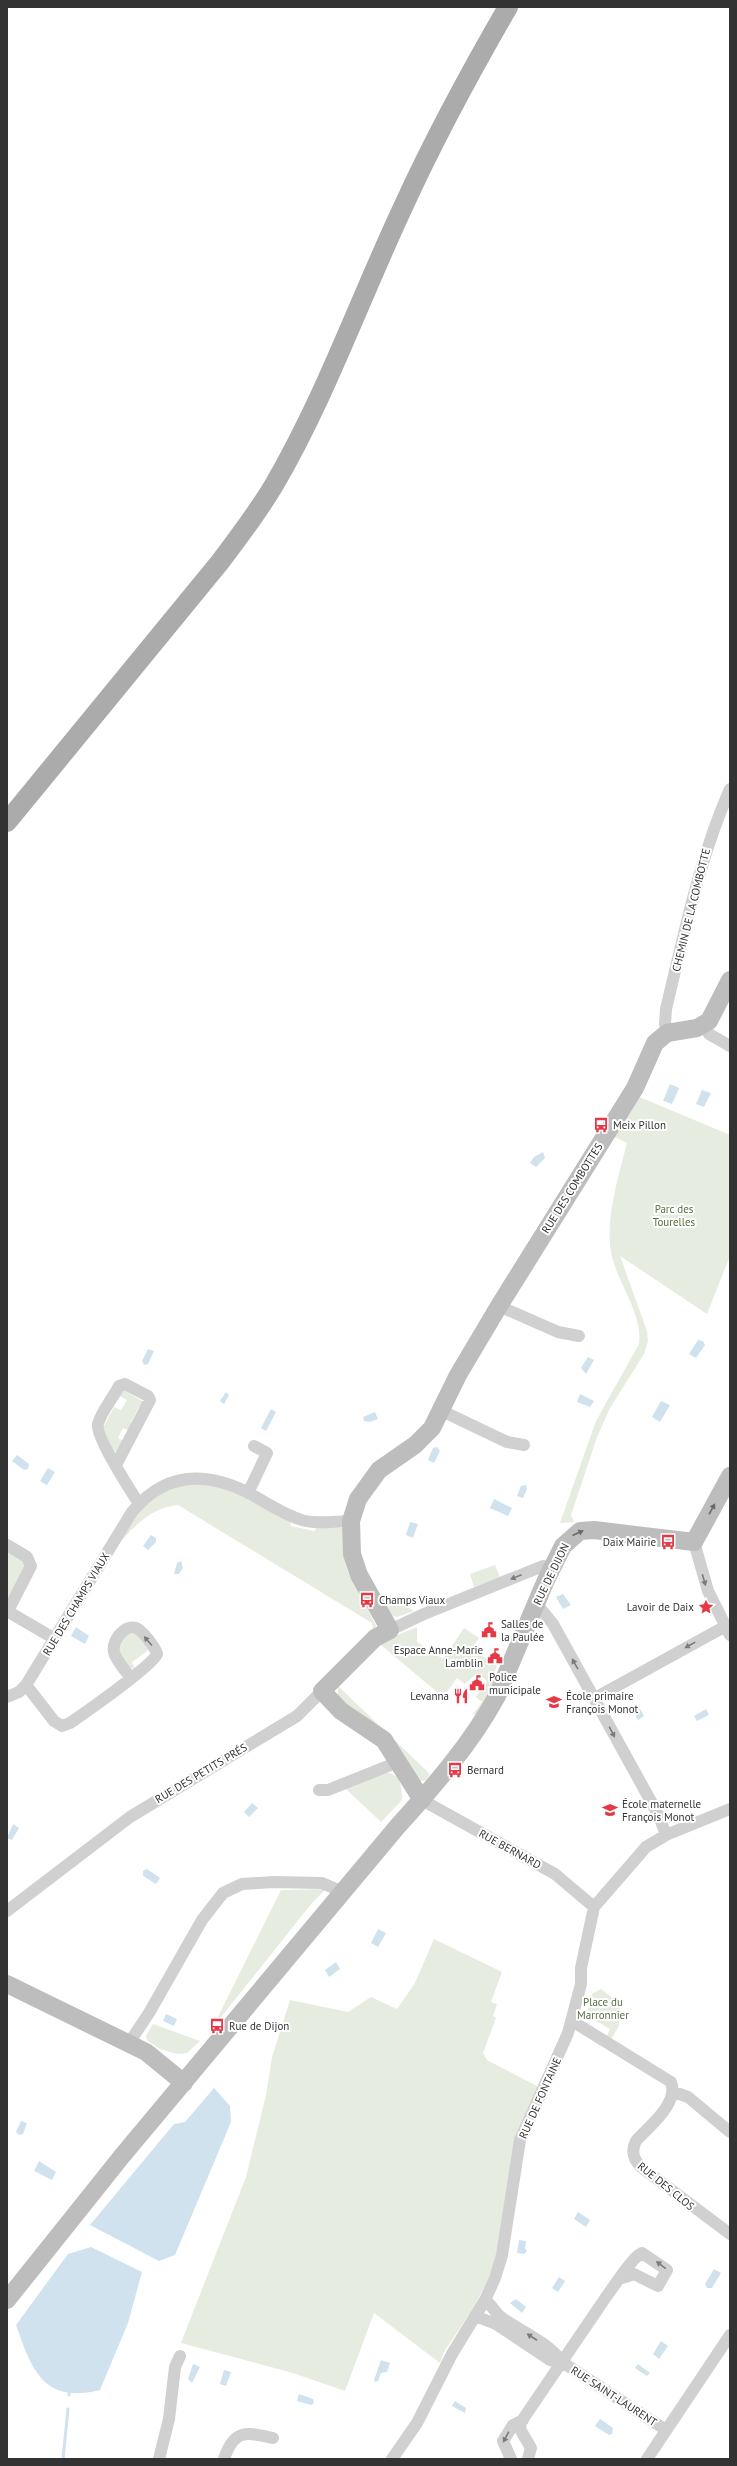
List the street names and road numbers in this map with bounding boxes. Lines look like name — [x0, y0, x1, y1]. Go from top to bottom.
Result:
street label: CHEMIN DE LA COMBOTTE — [669, 847, 713, 973]
street label: RUE DES COMBOTTES — [538, 1140, 606, 1236]
street label: RUE DE DIJON — [530, 1541, 572, 1607]
street label: RUE DES CHAMPS VIAUX — [40, 1550, 112, 1658]
street label: RUE DES PETITS PRÉS — [152, 1740, 250, 1806]
street label: RUE BERNARD — [476, 1826, 544, 1872]
street label: RUE DE FONTAINE — [516, 2055, 564, 2141]
street label: RUE DES CLOS — [635, 2159, 697, 2213]
street label: RUE SAINT-LAURENT — [568, 2363, 660, 2429]

